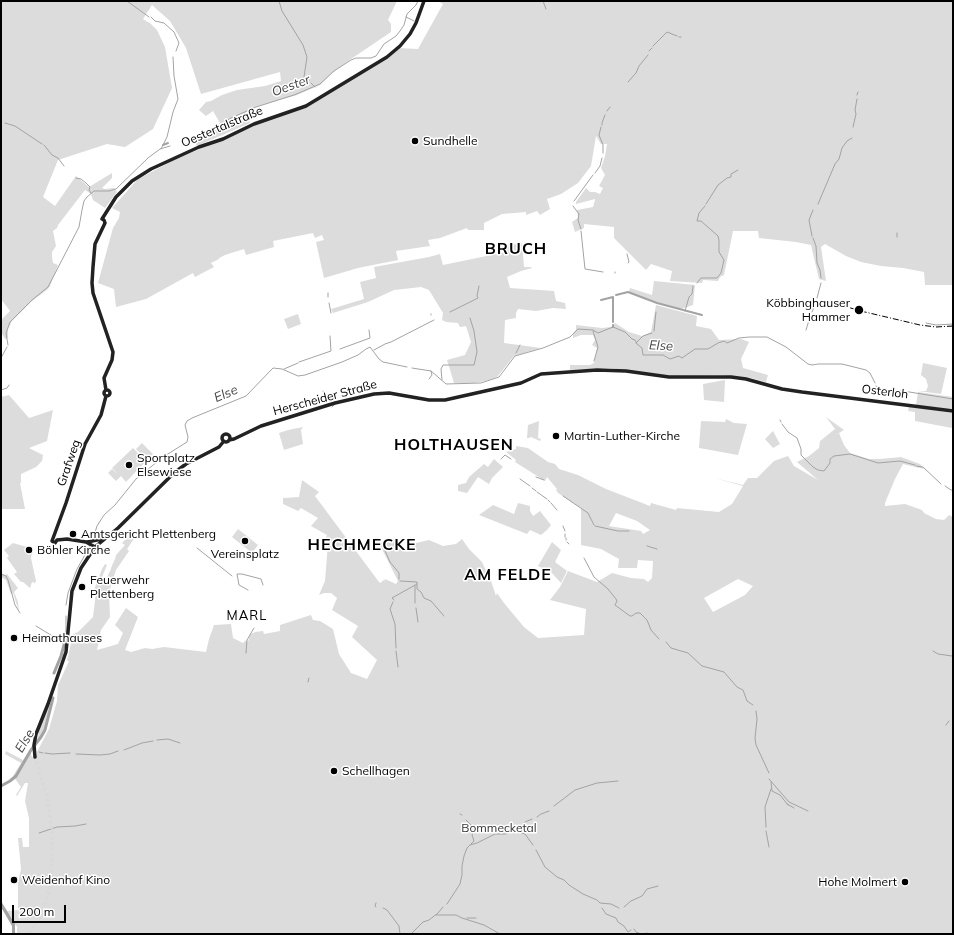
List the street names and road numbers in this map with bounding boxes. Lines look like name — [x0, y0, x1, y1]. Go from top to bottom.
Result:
street label: Oestertalstraße — [179, 103, 265, 151]
street label: Herscheider Straße — [272, 377, 378, 419]
street label: Osterloh — [861, 382, 909, 402]
street label: Grafweg — [54, 438, 84, 488]

